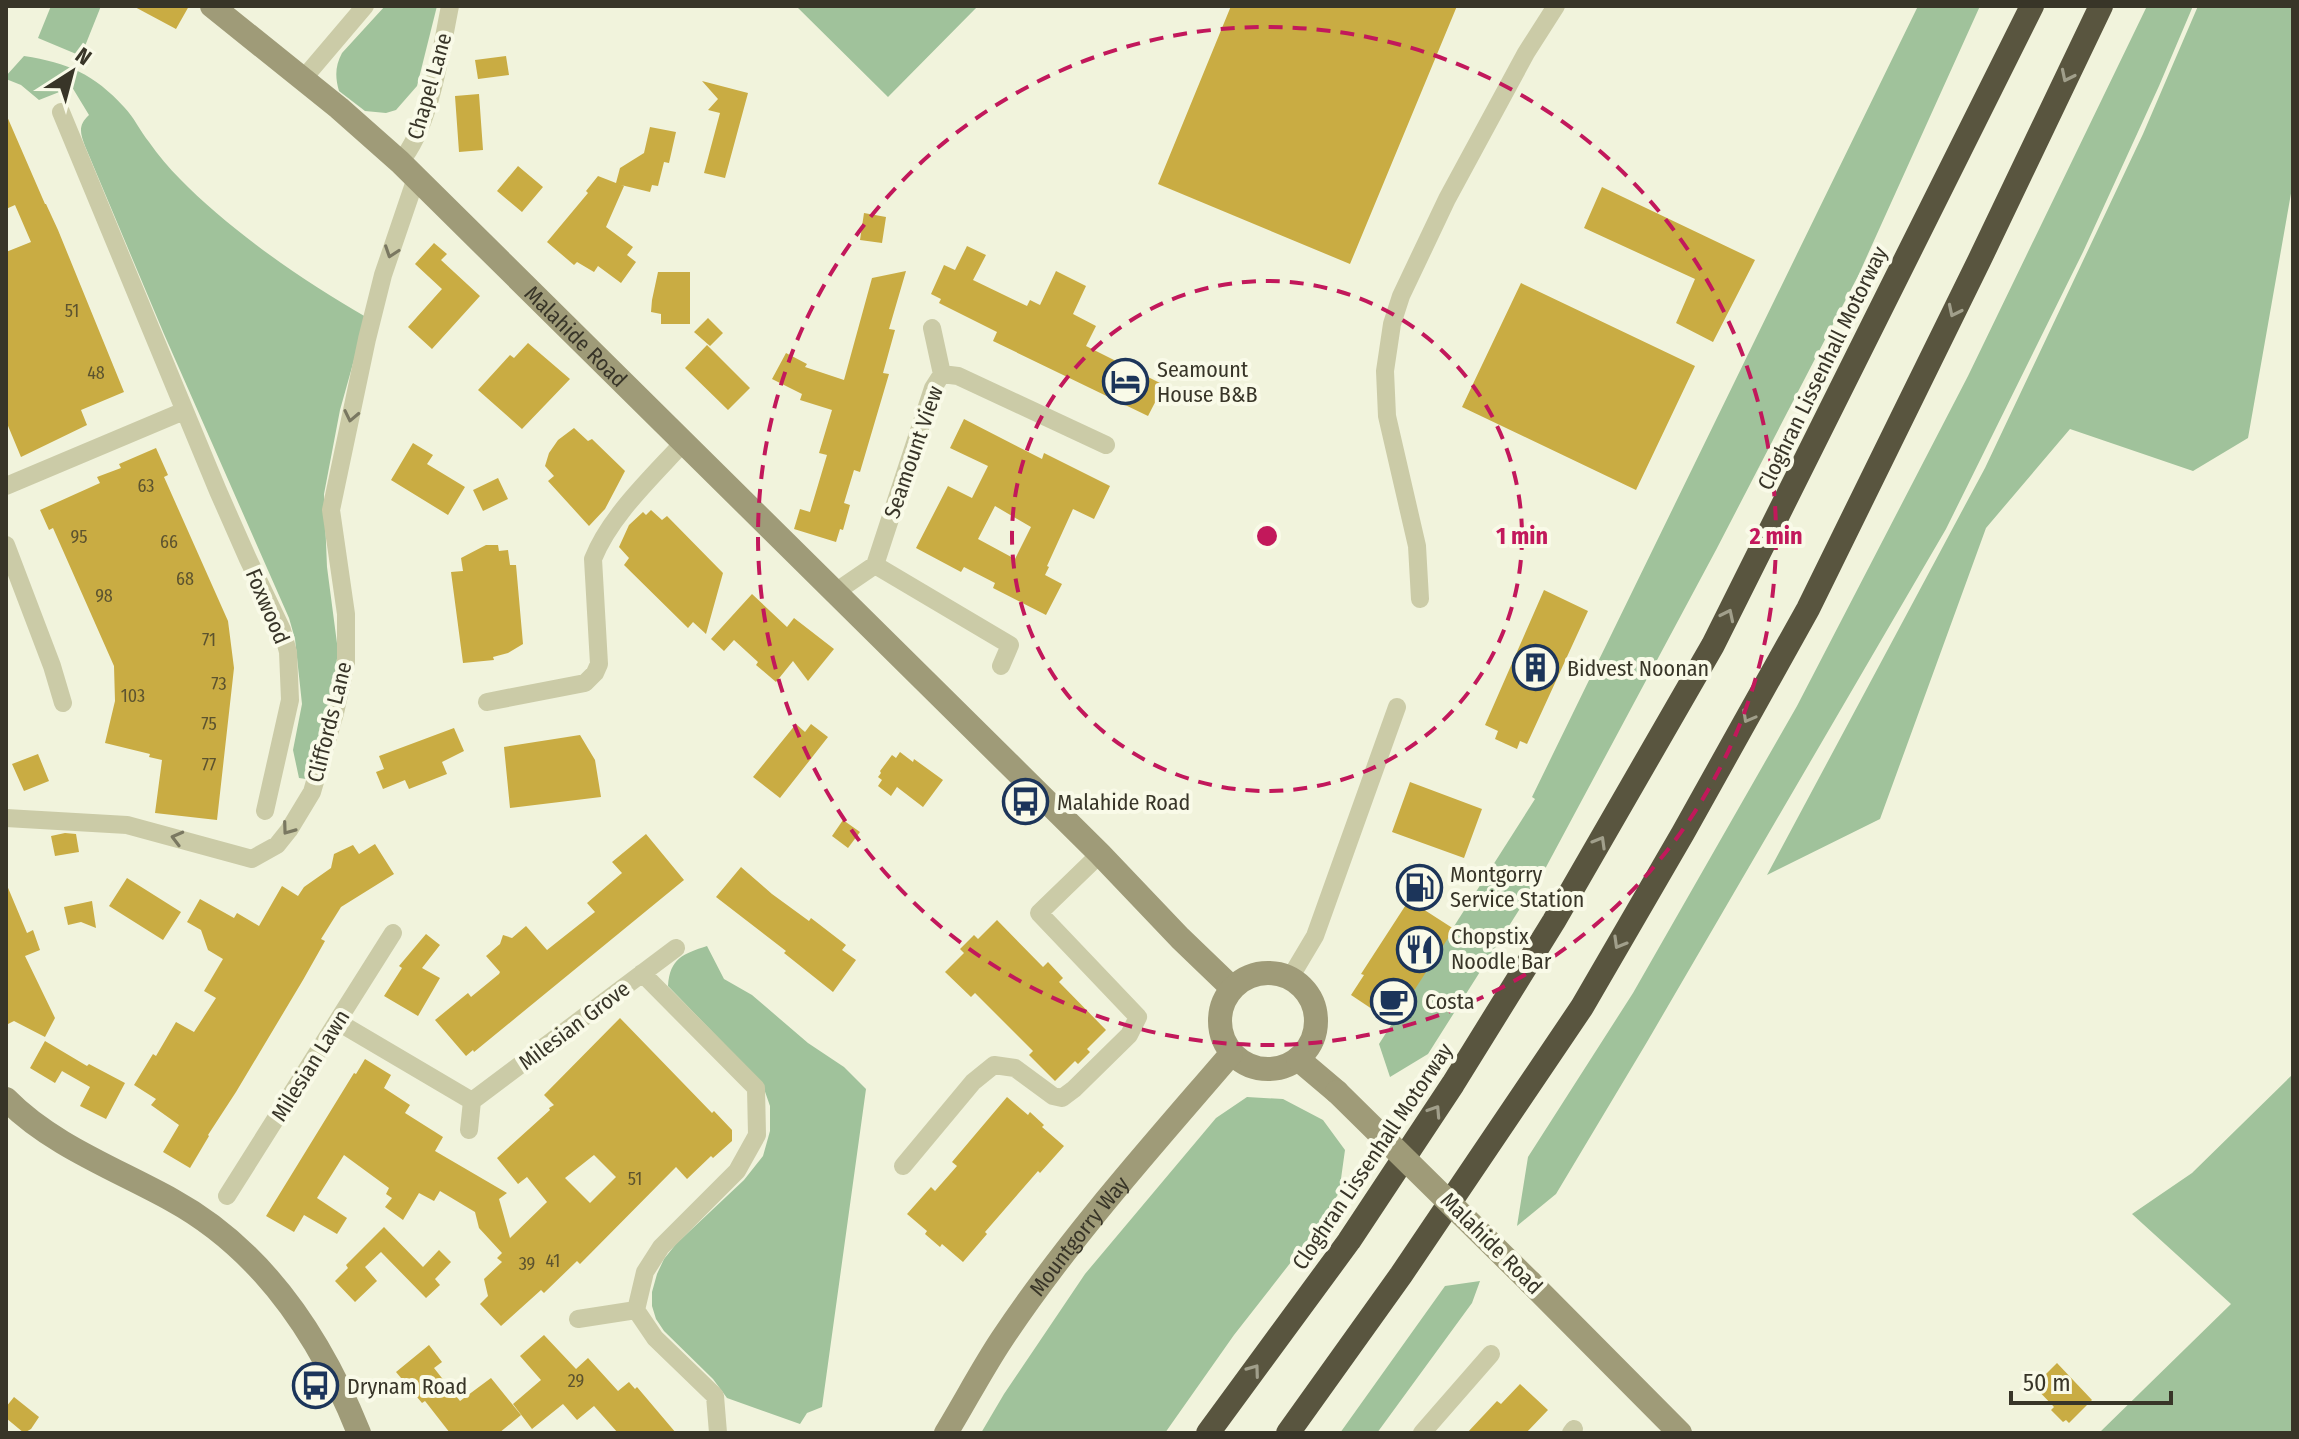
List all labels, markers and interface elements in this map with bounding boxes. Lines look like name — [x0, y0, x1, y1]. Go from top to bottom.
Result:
street label: Chapel Lane — [401, 30, 458, 143]
north arrow — [32, 32, 112, 112]
text: N — [70, 41, 97, 71]
one-way arrow — [2061, 68, 2077, 83]
street label: Cloghran Lissenhall Motorway — [1752, 242, 1893, 494]
one-way arrow — [384, 244, 400, 258]
street label: Malahide Road — [519, 280, 633, 393]
house number: 51 — [65, 300, 79, 322]
one-way arrow — [1949, 302, 1964, 317]
place label: Seamount House B&B — [1157, 356, 1258, 408]
hotel icon: Seamount House B&B — [1102, 358, 1150, 406]
house number: 48 — [87, 362, 105, 384]
street label: Seamount View — [878, 382, 949, 522]
one-way arrow — [343, 408, 360, 422]
house number: 63 — [138, 475, 154, 497]
centre of rings — [1253, 522, 1281, 550]
text: 1 min — [1496, 522, 1548, 550]
text: 2 min — [1748, 522, 1803, 550]
house number: 95 — [70, 526, 88, 548]
house number: 66 — [160, 531, 178, 553]
street label: Foxwood — [240, 564, 295, 648]
house number: 68 — [176, 568, 194, 590]
house number: 98 — [95, 585, 113, 607]
one-way arrow — [1718, 609, 1734, 624]
house number: 71 — [202, 629, 216, 651]
building icon: Bidvest Noonan — [1512, 644, 1560, 692]
place label: Bidvest Noonan — [1567, 655, 1709, 682]
street label: Cliffords Lane — [301, 659, 358, 785]
house number: 73 — [211, 673, 227, 695]
house number: 103 — [121, 685, 145, 707]
one-way arrow — [1742, 709, 1757, 723]
house number: 75 — [201, 713, 217, 735]
house number: 77 — [202, 754, 216, 776]
bus stop icon: Malahide Road — [1002, 778, 1050, 826]
place label: Malahide Road — [1057, 789, 1190, 816]
one-way arrow — [283, 820, 298, 835]
one-way arrow — [170, 831, 184, 848]
one-way arrow — [1590, 836, 1606, 851]
place label: Montgorry Service Station — [1450, 861, 1584, 913]
fuel station icon: Montgorry Service Station — [1395, 863, 1443, 911]
place label: Chopstix Noodle Bar — [1451, 923, 1552, 975]
restaurant icon: Chopstix Noodle Bar — [1396, 925, 1444, 973]
one-way arrow — [1613, 934, 1629, 949]
street label: Milesian Grove — [513, 975, 635, 1076]
cafe icon: Costa — [1370, 977, 1418, 1025]
place label: Costa — [1425, 988, 1475, 1015]
street label: Milesian Lawn — [265, 1004, 355, 1126]
street label: Cloghran Lissenhall Motorway — [1286, 1038, 1459, 1275]
one-way arrow — [1426, 1106, 1441, 1120]
house number: 51 — [628, 1168, 642, 1190]
street label: Mountgorry Way — [1023, 1171, 1135, 1301]
street label: Malahide Road — [1435, 1187, 1548, 1300]
house number: 41 — [546, 1250, 560, 1272]
house number: 39 — [519, 1253, 535, 1275]
scale bar — [2011, 1355, 2171, 1405]
bus stop icon: Drynam Road — [292, 1362, 340, 1410]
one-way arrow — [1245, 1364, 1259, 1379]
text: 50 m — [2023, 1369, 2071, 1397]
house number: 29 — [568, 1370, 584, 1392]
place label: Drynam Road — [347, 1373, 467, 1400]

